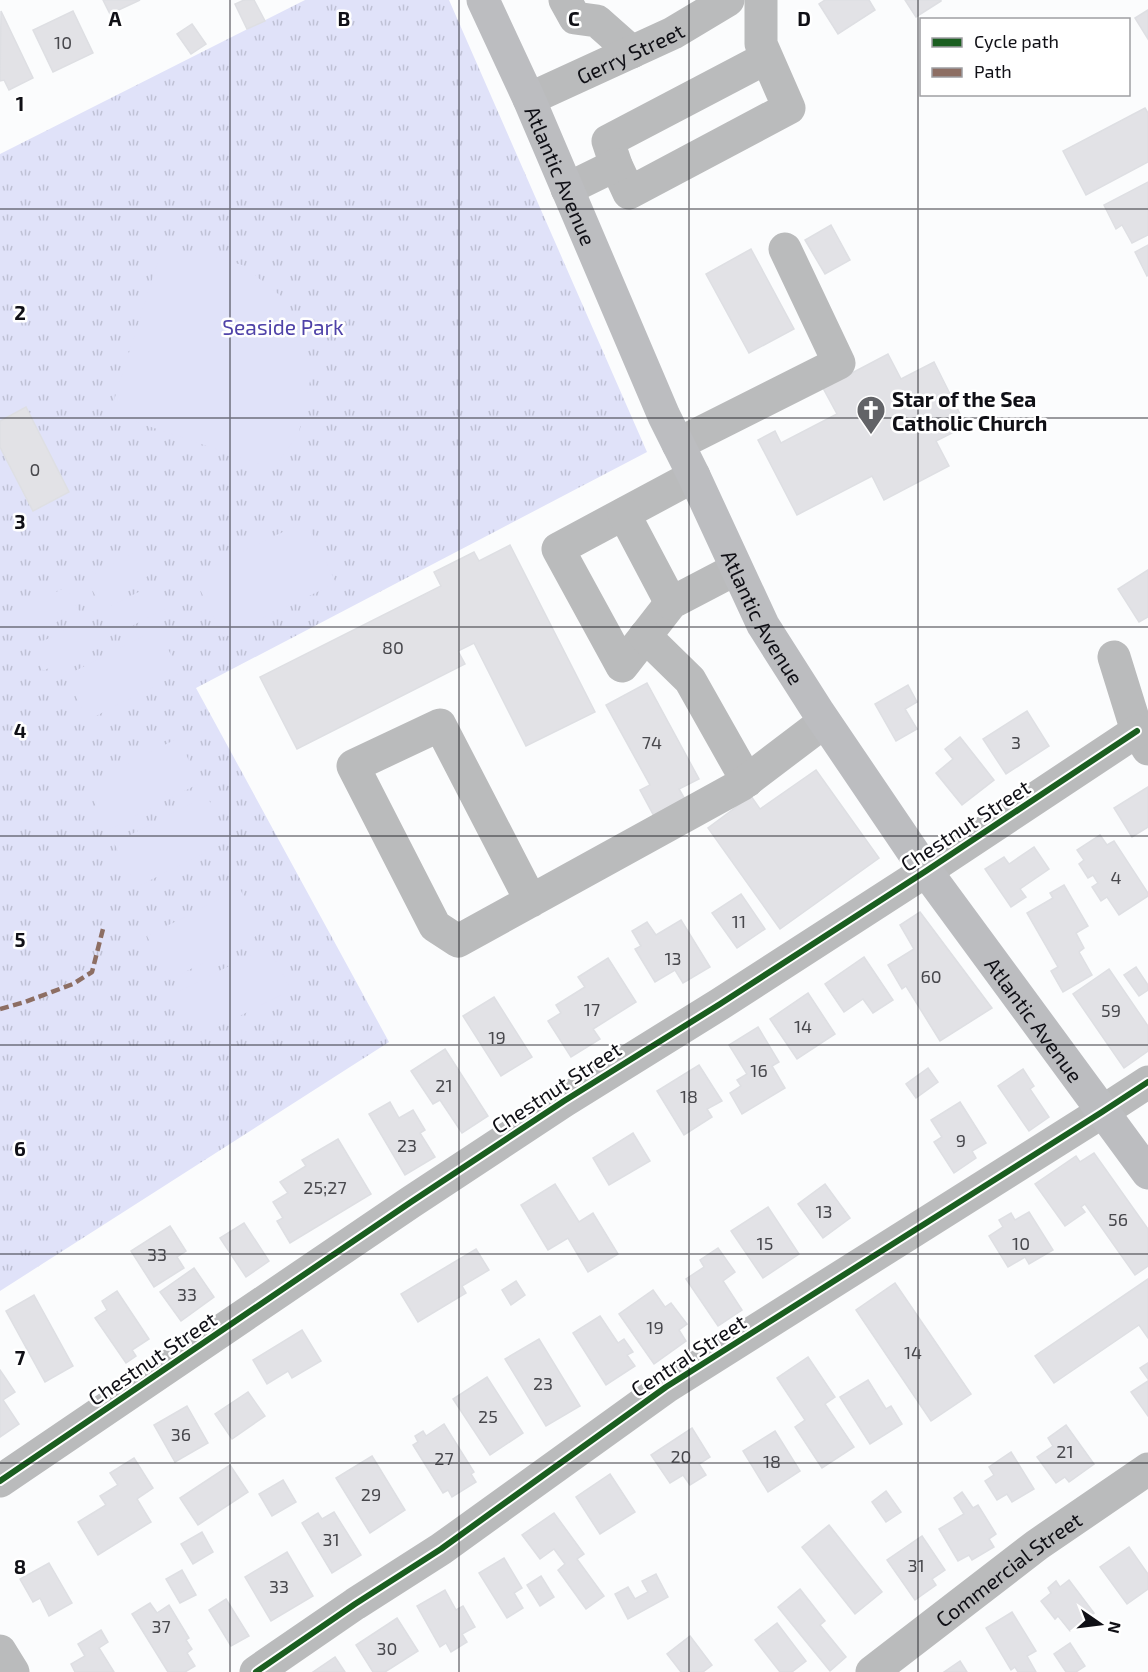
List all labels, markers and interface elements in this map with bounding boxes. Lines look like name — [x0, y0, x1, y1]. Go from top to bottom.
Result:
text: A — [108, 6, 122, 30]
text: B — [338, 6, 350, 30]
text: C — [568, 6, 580, 30]
text: D — [797, 6, 811, 30]
street label: Gerry Street — [572, 17, 688, 88]
legend — [920, 18, 1130, 96]
text: Cycle path — [974, 30, 1059, 52]
house number: 10 — [54, 31, 72, 53]
text: Path — [974, 60, 1012, 82]
text: 1 — [16, 91, 24, 115]
street label: Atlantic Avenue — [521, 102, 602, 249]
text: 2 — [14, 300, 26, 324]
park label: Seaside Park — [222, 314, 344, 339]
place label: Star of the Sea Catholic Church — [892, 386, 1047, 435]
church icon: Star of the Sea Catholic Church — [855, 394, 887, 436]
house number: 0 — [30, 458, 40, 480]
text: 3 — [14, 509, 26, 533]
street label: Atlantic Avenue — [717, 546, 810, 689]
house number: 80 — [382, 636, 404, 658]
text: 4 — [14, 718, 27, 742]
house number: 74 — [642, 731, 662, 753]
house number: 3 — [1011, 731, 1021, 753]
street label: Chestnut Street — [896, 774, 1034, 876]
house number: 4 — [1110, 866, 1122, 888]
house number: 11 — [732, 910, 746, 932]
text: 5 — [14, 927, 26, 951]
house number: 13 — [664, 947, 682, 969]
street label: Atlantic Avenue — [981, 952, 1089, 1087]
house number: 60 — [920, 965, 942, 987]
house number: 17 — [584, 998, 600, 1020]
house number: 59 — [1101, 999, 1121, 1021]
house number: 14 — [794, 1015, 812, 1037]
house number: 19 — [488, 1026, 506, 1048]
street label: Chestnut Street — [487, 1036, 625, 1138]
house number: 16 — [750, 1059, 768, 1081]
house number: 21 — [435, 1074, 453, 1096]
house number: 18 — [680, 1085, 698, 1107]
house number: 9 — [956, 1129, 966, 1151]
house number: 23 — [397, 1134, 417, 1156]
text: 6 — [14, 1136, 26, 1160]
house number: 25;27 — [303, 1176, 347, 1198]
house number: 13 — [815, 1200, 833, 1222]
house number: 56 — [1108, 1208, 1128, 1230]
house number: 15 — [757, 1232, 773, 1254]
house number: 10 — [1012, 1232, 1030, 1254]
house number: 33 — [147, 1243, 167, 1265]
house number: 33 — [177, 1283, 197, 1305]
street label: Chestnut Street — [83, 1306, 221, 1410]
street label: Central Street — [626, 1309, 750, 1401]
house number: 19 — [646, 1316, 664, 1338]
house number: 14 — [904, 1341, 922, 1363]
text: 7 — [15, 1345, 26, 1369]
house number: 23 — [533, 1372, 553, 1394]
house number: 25 — [478, 1405, 498, 1427]
house number: 36 — [171, 1423, 191, 1445]
house number: 21 — [1056, 1440, 1074, 1462]
house number: 20 — [671, 1445, 691, 1467]
house number: 27 — [434, 1447, 454, 1469]
house number: 18 — [763, 1450, 781, 1472]
house number: 29 — [361, 1483, 381, 1505]
street label: Commercial Street — [930, 1506, 1086, 1631]
house number: 31 — [322, 1528, 340, 1550]
text: 8 — [14, 1554, 26, 1578]
house number: 31 — [907, 1554, 925, 1576]
house number: 33 — [269, 1575, 289, 1597]
north arrow — [1070, 1594, 1130, 1654]
house number: 37 — [151, 1615, 171, 1637]
text: N — [1104, 1620, 1126, 1636]
house number: 30 — [377, 1637, 397, 1659]

